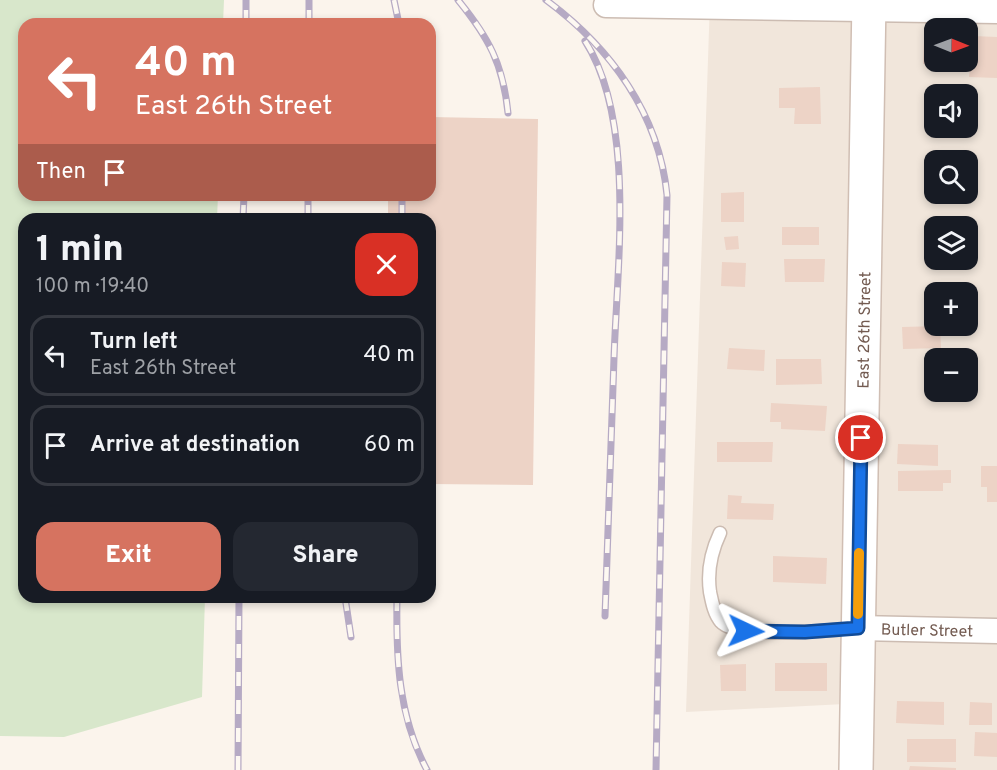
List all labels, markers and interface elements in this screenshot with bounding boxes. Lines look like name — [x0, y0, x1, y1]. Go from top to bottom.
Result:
north arrow — [924, 18, 978, 72]
map controls — [924, 18, 978, 402]
text: 40 m — [135, 38, 237, 91]
icon: left — [36, 42, 114, 120]
button: sound — [924, 84, 978, 138]
text: East 26th Street — [135, 90, 332, 124]
button: search — [924, 150, 978, 204]
icon: arrive — [98, 156, 131, 189]
text: Then — [36, 159, 86, 186]
button: layers — [924, 216, 978, 270]
text: 1 min — [36, 228, 124, 274]
button: close — [355, 233, 418, 296]
street label: East 26th Street — [854, 271, 876, 389]
text: 100 m · 19:40 — [36, 274, 149, 300]
button: + — [924, 282, 978, 336]
text: Turn left — [90, 329, 178, 356]
icon: left — [39, 339, 72, 372]
text: 40 m — [363, 342, 415, 369]
button: − — [924, 348, 978, 402]
text: East 26th Street — [90, 356, 236, 382]
pin — [835, 412, 886, 463]
icon: arrive — [844, 421, 877, 454]
icon: arrive — [39, 429, 72, 462]
text: Arrive at destination — [90, 432, 300, 459]
text: 60 m — [364, 432, 415, 459]
button: Exit — [36, 522, 221, 591]
button: Share — [233, 522, 418, 591]
position arrow — [714, 599, 778, 663]
street label: Butler Street — [881, 620, 973, 642]

